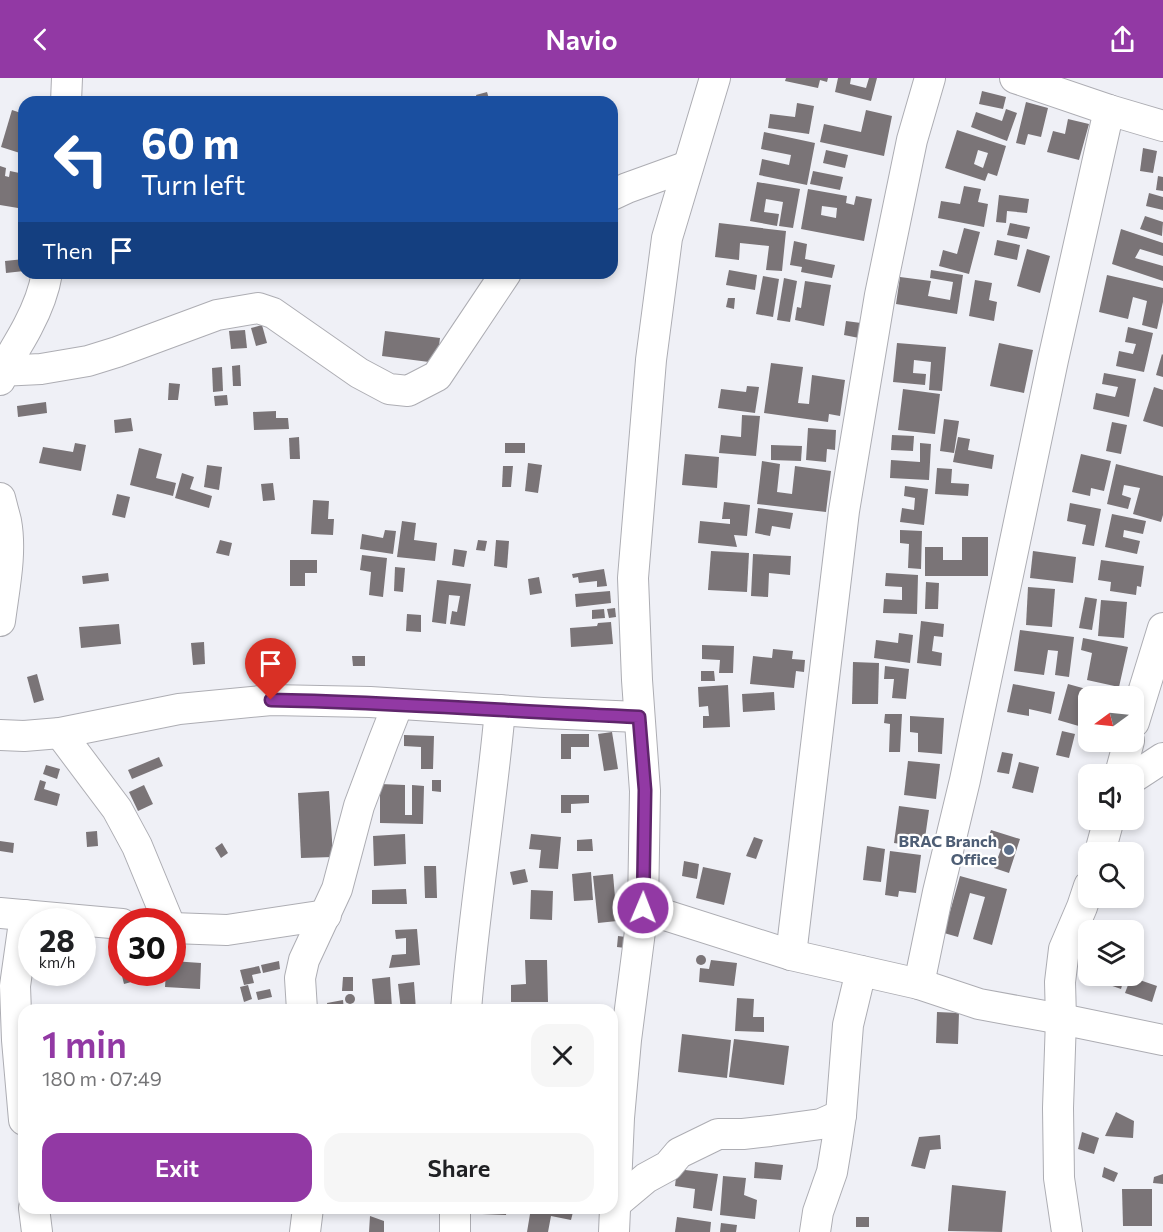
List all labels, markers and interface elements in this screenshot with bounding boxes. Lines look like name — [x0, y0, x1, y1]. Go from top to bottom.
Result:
icon: back — [24, 23, 57, 56]
text: Navio — [545, 23, 618, 56]
icon: share — [1106, 23, 1139, 56]
text: 60 m — [141, 116, 240, 168]
icon: left — [42, 120, 120, 198]
text: Turn left — [141, 168, 245, 201]
icon: arrive — [105, 234, 138, 267]
text: Then — [42, 237, 93, 264]
pin — [245, 638, 296, 700]
icon: arrive — [254, 647, 287, 680]
north arrow — [1078, 686, 1144, 752]
map controls — [1078, 686, 1144, 986]
button: sound — [1078, 764, 1144, 830]
place label: BRAC Branch Office — [899, 831, 997, 868]
button: search — [1078, 842, 1144, 908]
marker: BRAC Branch Office — [1002, 843, 1016, 857]
position arrow — [611, 876, 675, 940]
speed limit sign: 30 — [108, 908, 186, 986]
button: layers — [1078, 920, 1144, 986]
text: 28 — [39, 921, 75, 958]
text: km/h — [39, 953, 75, 971]
text: 1 min — [42, 1021, 127, 1065]
button: close — [531, 1024, 594, 1087]
text: 180 m · 07:49 — [42, 1066, 162, 1090]
button: Exit — [42, 1133, 312, 1202]
button: Share — [324, 1133, 594, 1202]

